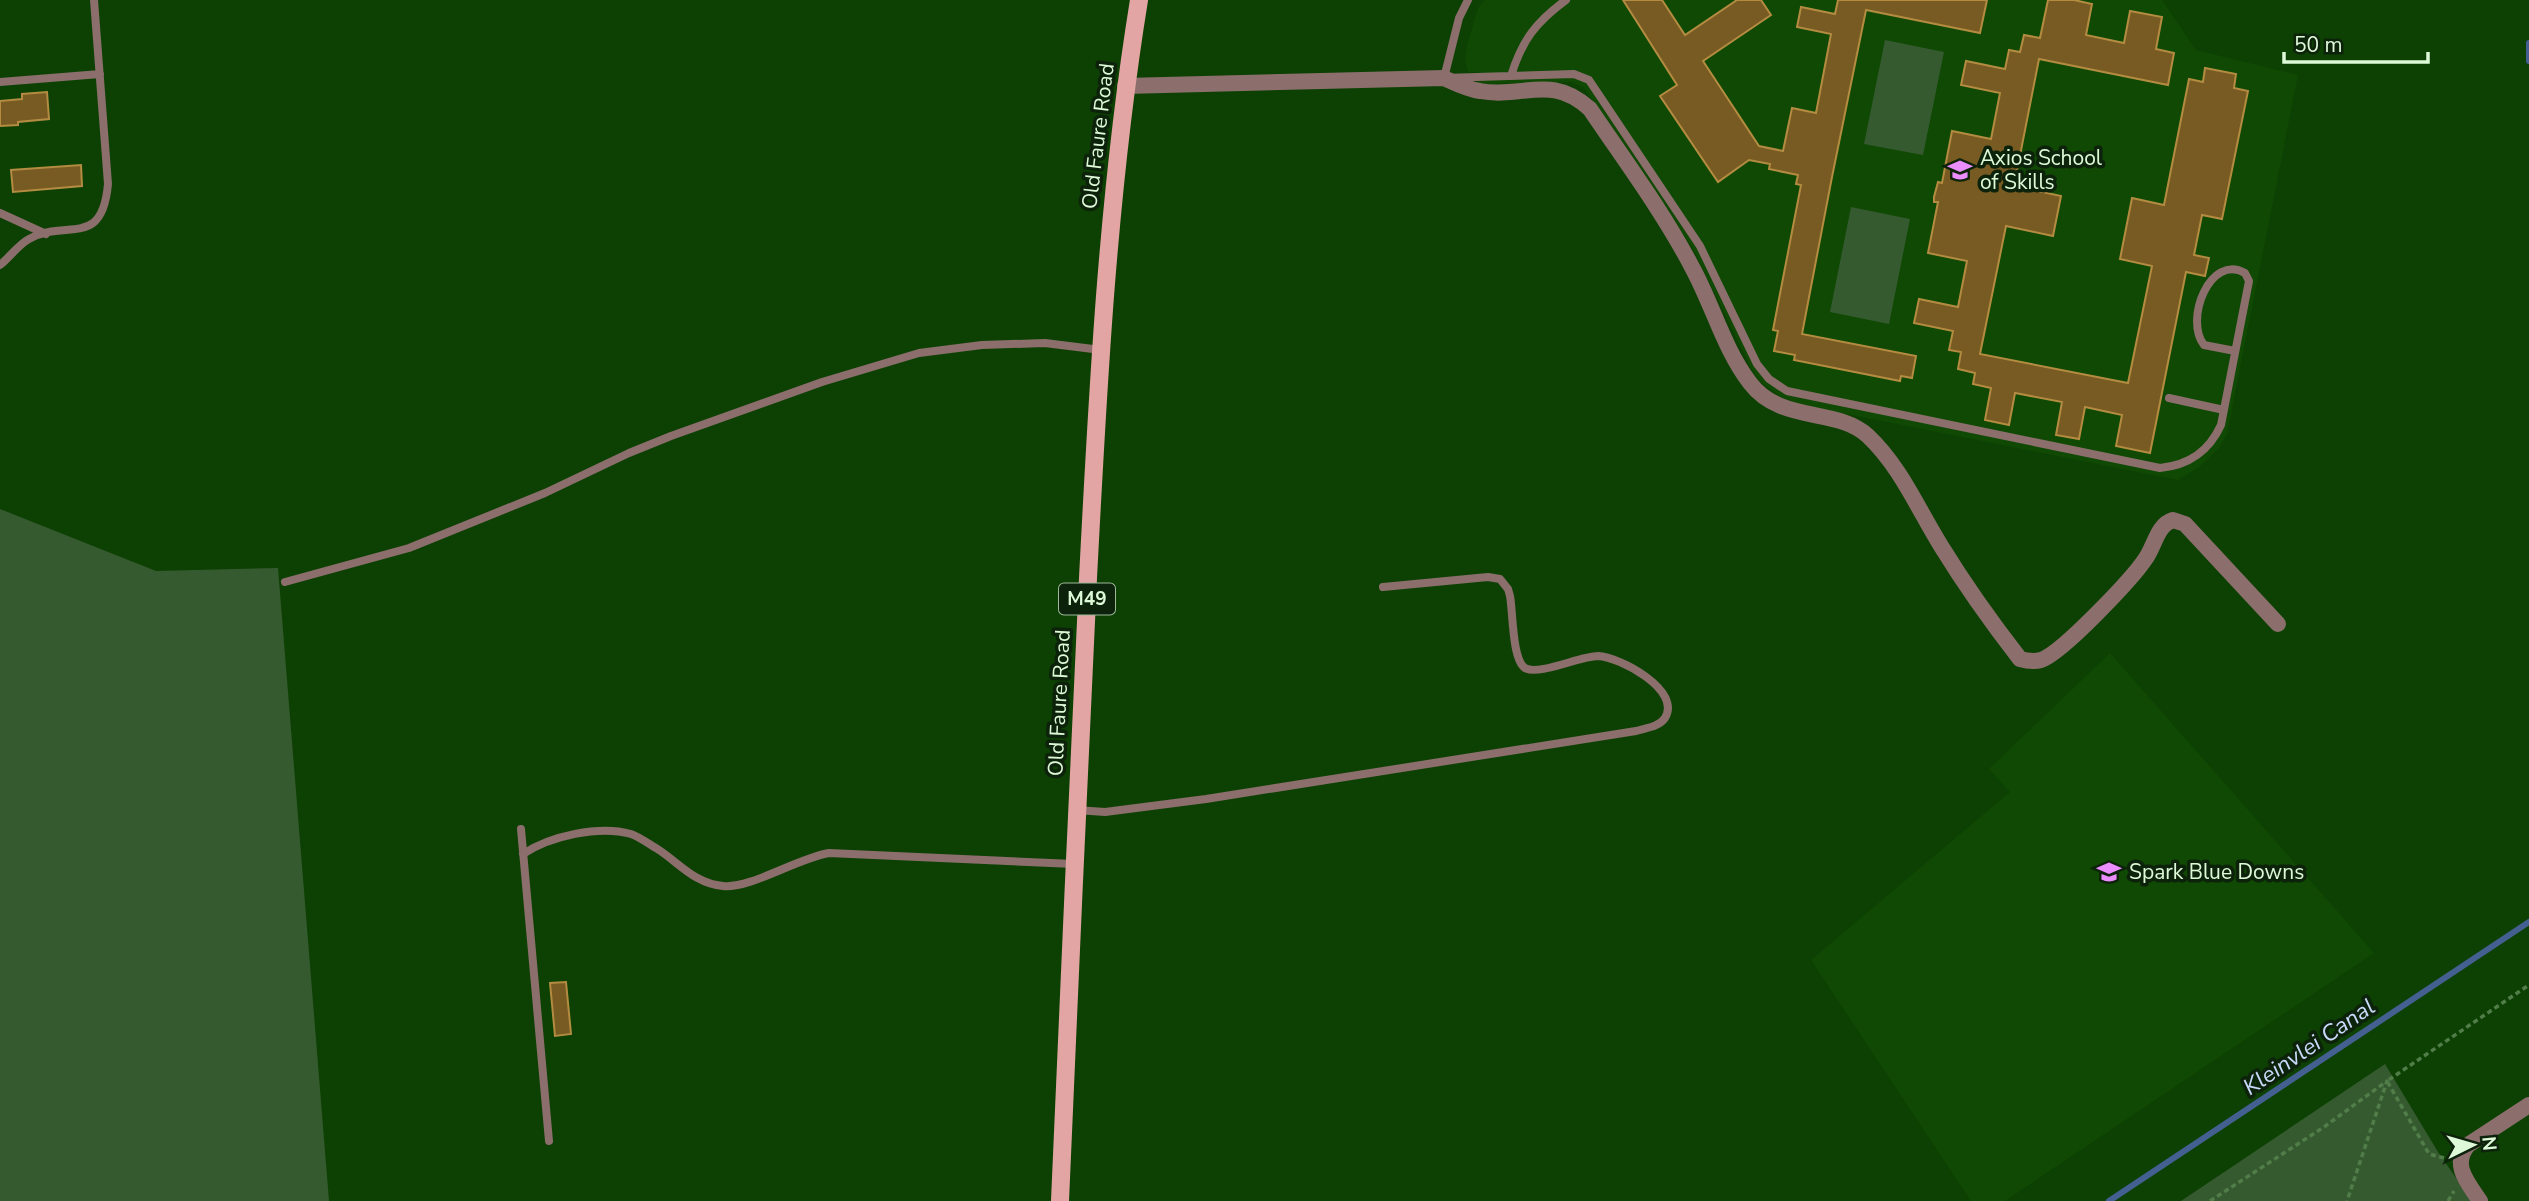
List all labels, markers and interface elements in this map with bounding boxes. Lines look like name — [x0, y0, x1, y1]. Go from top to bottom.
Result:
scale bar — [2284, 21, 2428, 65]
text: 50 m — [2294, 31, 2343, 59]
street label: Old Faure Road — [1075, 62, 1121, 210]
place label: Axios School of Skills — [1980, 144, 2103, 196]
school or university icon: Axios School of Skills — [1946, 156, 1974, 184]
road number: M49 — [1059, 584, 1115, 614]
street label: Old Faure Road — [1041, 629, 1077, 777]
school or university icon: Spark Blue Downs — [2095, 858, 2123, 886]
place label: Spark Blue Downs — [2129, 858, 2304, 886]
water label: Kleinvlei Canal — [2237, 991, 2381, 1103]
north arrow — [2438, 1110, 2508, 1180]
text: N — [2475, 1135, 2503, 1152]

